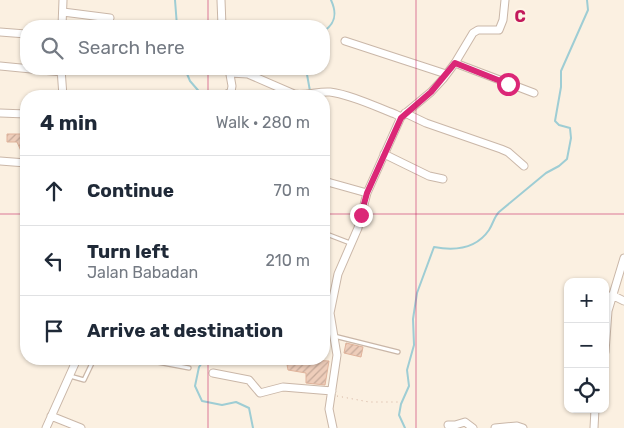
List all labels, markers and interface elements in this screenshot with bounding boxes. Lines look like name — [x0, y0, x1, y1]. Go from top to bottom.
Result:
text: C — [514, 7, 526, 26]
search box — [20, 20, 330, 75]
icon: search — [38, 34, 66, 62]
text: Search here — [78, 36, 185, 59]
route start — [497, 73, 520, 96]
text: 4 min — [40, 110, 98, 135]
text: Walk · 280 m — [216, 113, 310, 132]
icon: ahead — [40, 177, 68, 205]
text: Continue — [87, 179, 174, 202]
text: 70 m — [273, 181, 310, 200]
route end — [350, 204, 373, 227]
text: Turn left — [87, 240, 169, 263]
icon: left — [40, 247, 68, 275]
text: 210 m — [265, 251, 310, 270]
text: Jalan Babadan — [87, 263, 198, 282]
map controls — [564, 278, 609, 413]
button: + — [564, 278, 609, 323]
icon: arrive — [40, 317, 68, 345]
text: Arrive at destination — [87, 319, 283, 342]
button: − — [564, 323, 609, 368]
button: locate — [564, 368, 609, 413]

